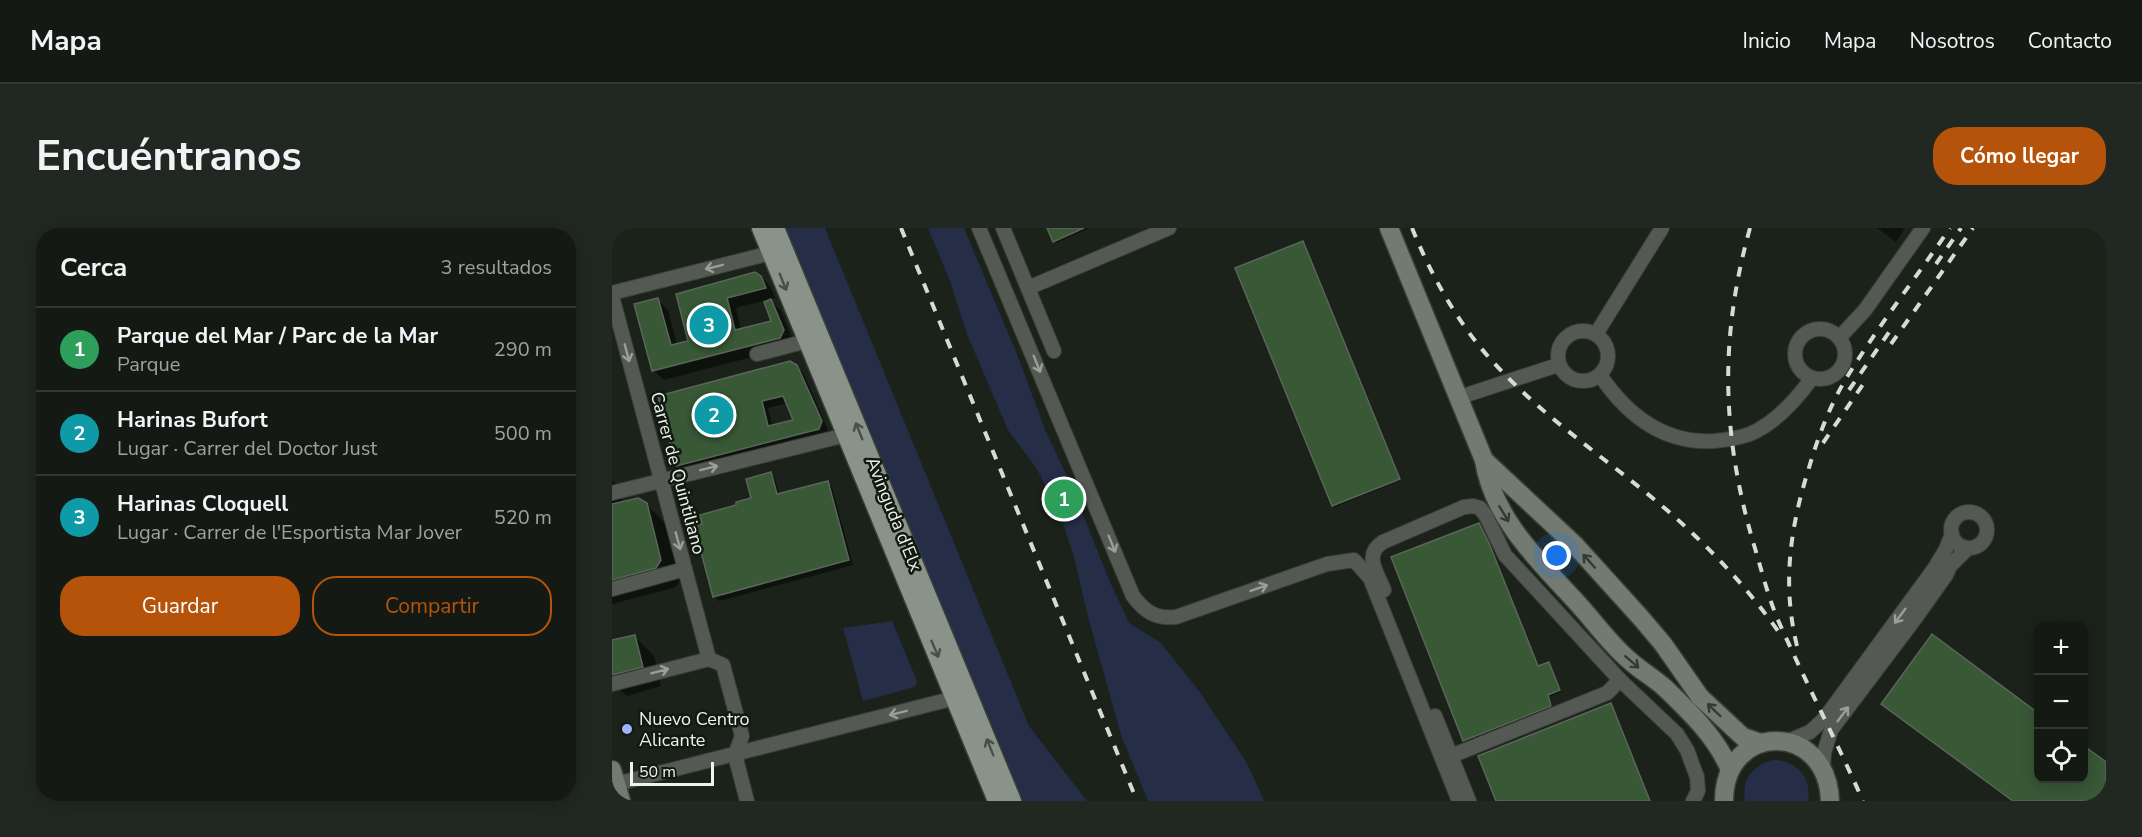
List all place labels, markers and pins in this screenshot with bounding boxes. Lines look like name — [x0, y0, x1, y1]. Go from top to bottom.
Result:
pin: 3 — [690, 302, 728, 348]
pin: 2 — [694, 392, 734, 438]
pin: 1 — [1044, 476, 1084, 522]
place label: Nuevo Centro Alicante — [639, 707, 750, 752]
marker: Nuevo Centro Alicante — [620, 722, 634, 736]

